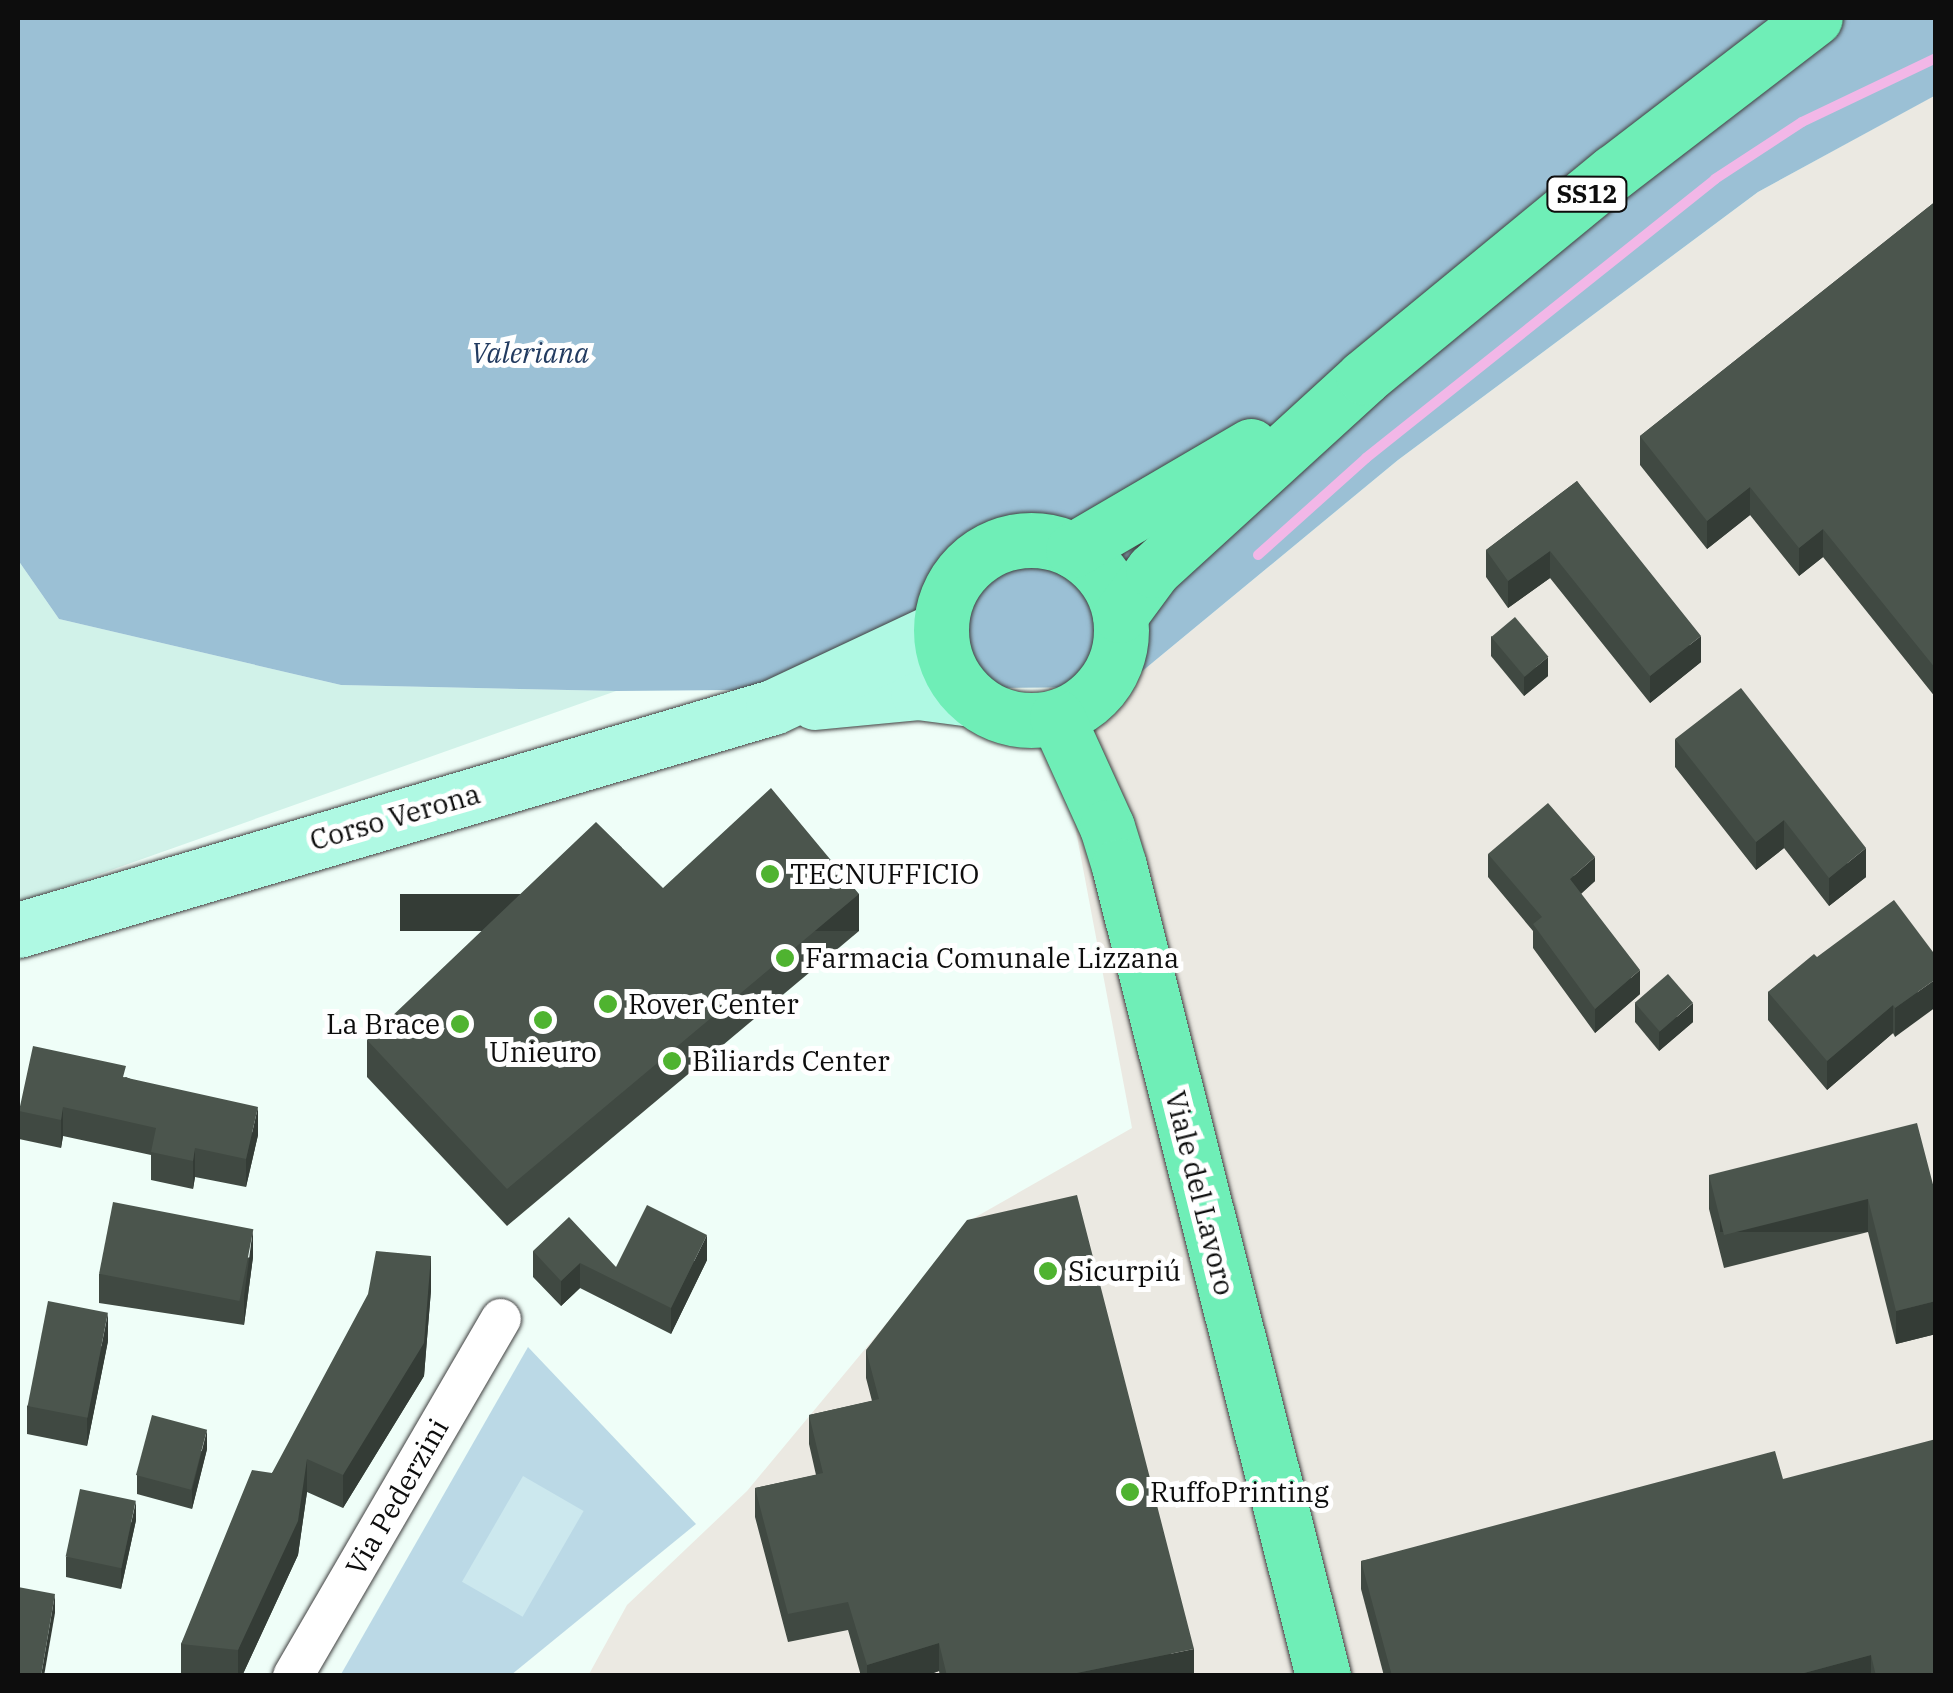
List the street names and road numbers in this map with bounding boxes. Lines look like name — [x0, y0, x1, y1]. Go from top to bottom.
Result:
road number: SS12 — [1544, 174, 1630, 214]
street label: Corso Verona — [306, 777, 484, 857]
street label: Viale del Lavoro — [1158, 1087, 1242, 1299]
street label: Via Pederzini — [339, 1413, 455, 1581]

